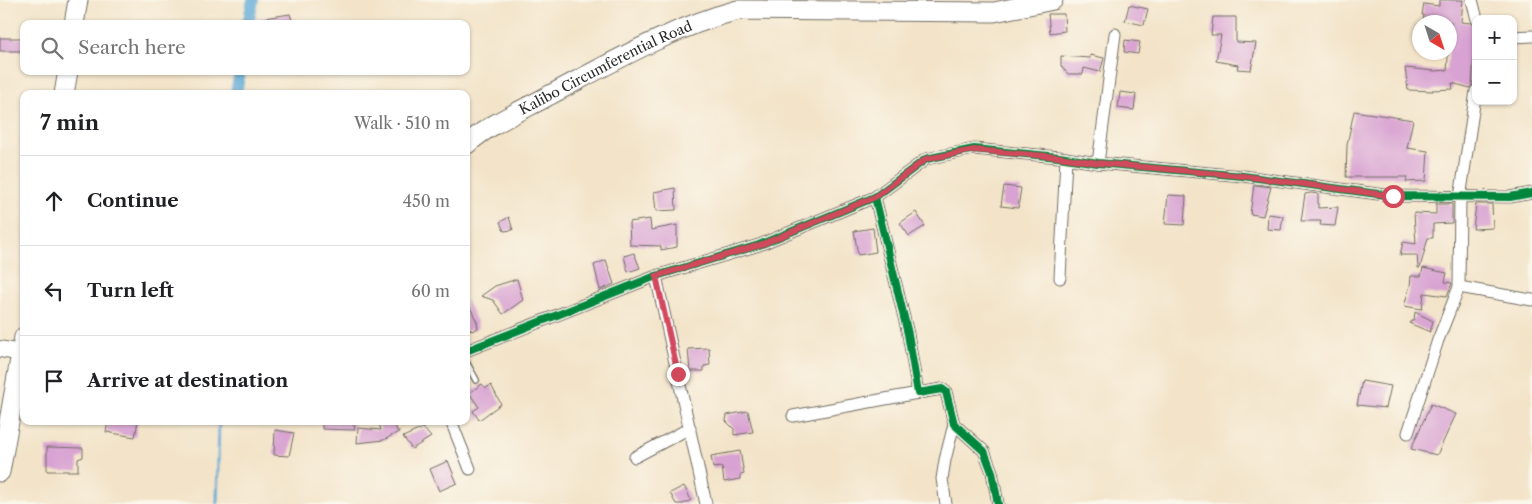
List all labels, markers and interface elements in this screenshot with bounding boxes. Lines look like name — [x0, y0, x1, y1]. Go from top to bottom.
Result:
north arrow — [1412, 15, 1457, 60]
map controls — [1472, 15, 1517, 105]
button: + — [1472, 15, 1517, 60]
street label: Kalibo Circumferential Road — [516, 17, 695, 119]
search box — [20, 20, 470, 75]
icon: search — [38, 34, 66, 62]
text: Search here — [78, 36, 186, 59]
button: − — [1472, 60, 1517, 105]
text: 7 min — [40, 110, 99, 135]
text: Walk · 510 m — [354, 113, 450, 133]
route start — [1382, 185, 1405, 208]
icon: ahead — [40, 187, 68, 215]
text: Continue — [87, 189, 179, 212]
text: 450 m — [403, 191, 450, 211]
icon: left — [40, 277, 68, 305]
text: Turn left — [87, 279, 174, 302]
text: 60 m — [411, 281, 450, 301]
route end — [667, 363, 690, 386]
icon: arrive — [40, 367, 68, 395]
text: Arrive at destination — [87, 369, 288, 392]

